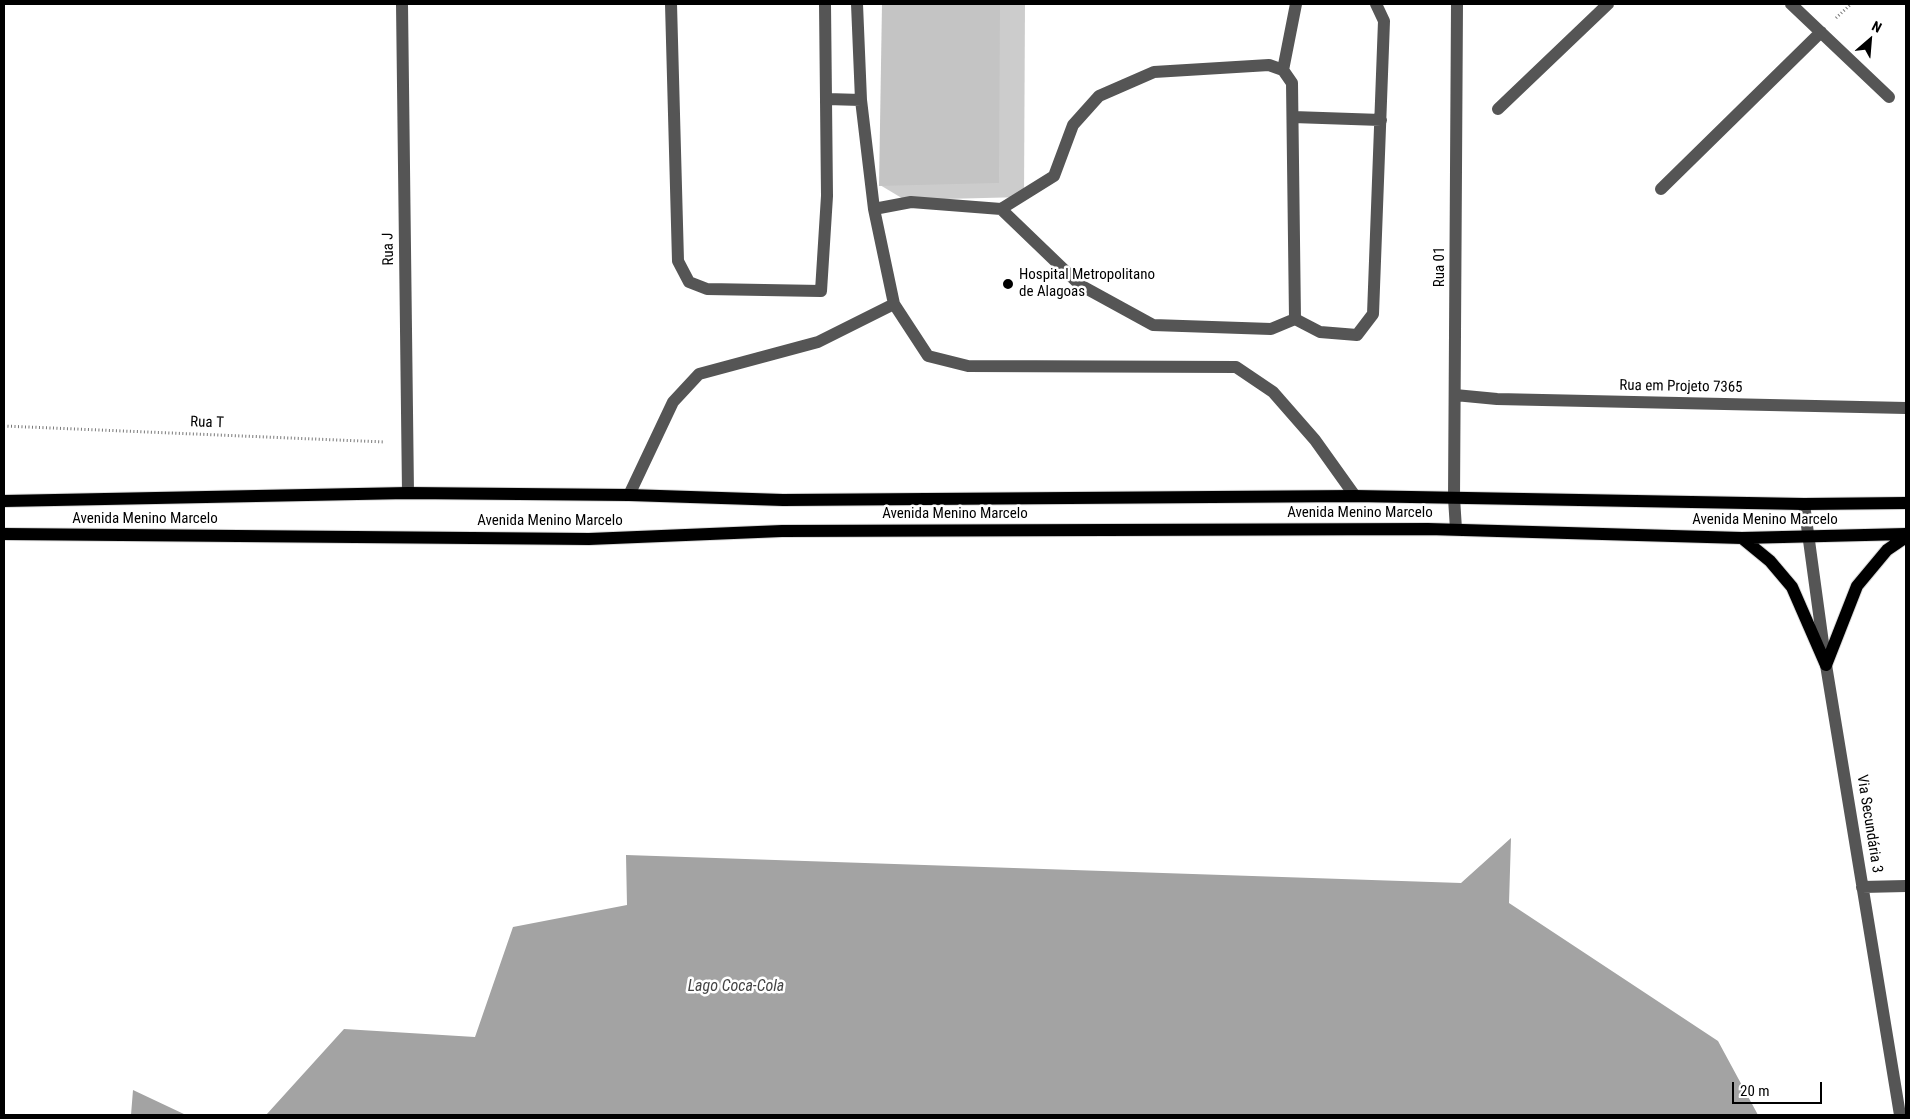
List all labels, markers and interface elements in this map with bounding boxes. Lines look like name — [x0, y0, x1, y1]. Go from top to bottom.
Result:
north arrow — [1845, 15, 1895, 65]
text: N — [1869, 18, 1884, 36]
street label: Rua J — [380, 232, 398, 266]
street label: Rua 01 — [1431, 247, 1449, 287]
place label: Hospital Metropolitano de Alagoas — [1019, 266, 1155, 301]
marker: Hospital Metropolitano de Alagoas — [1001, 277, 1015, 291]
street label: Rua em Projeto 7365 — [1619, 377, 1743, 397]
street label: Rua T — [190, 413, 224, 433]
street label: Avenida Menino Marcelo — [1287, 504, 1433, 522]
street label: Avenida Menino Marcelo — [882, 505, 1028, 523]
street label: Avenida Menino Marcelo — [72, 510, 218, 528]
street label: Avenida Menino Marcelo — [1692, 511, 1838, 529]
street label: Avenida Menino Marcelo — [477, 512, 623, 530]
street label: Via Secundária 3 — [1852, 774, 1886, 874]
water label: Lago Coca-Cola — [688, 977, 784, 997]
scale bar — [1735, 1072, 1825, 1104]
text: 20 m — [1740, 1082, 1770, 1100]

